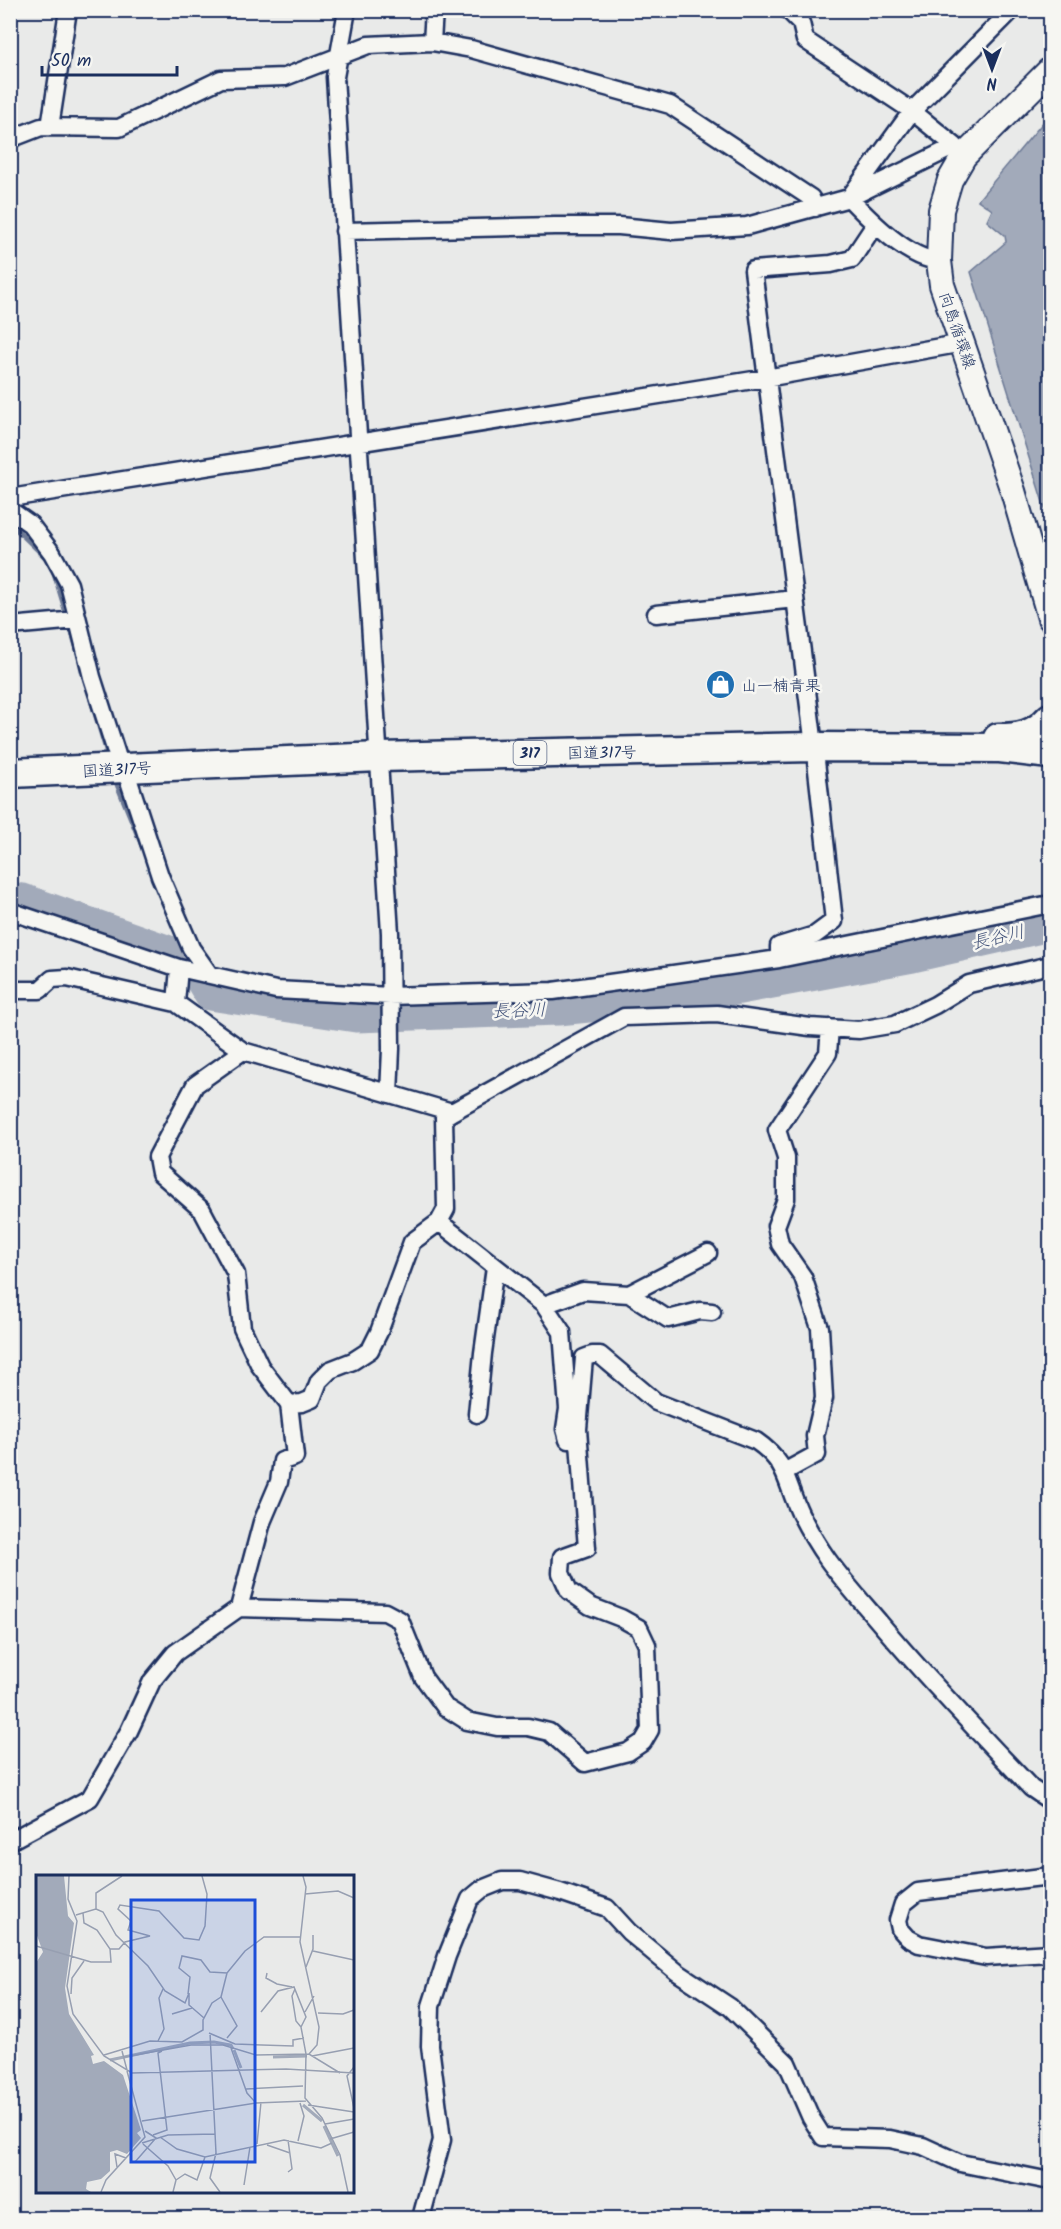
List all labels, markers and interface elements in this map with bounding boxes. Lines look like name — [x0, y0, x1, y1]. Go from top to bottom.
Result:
scale bar — [42, 39, 177, 77]
north arrow — [962, 39, 1022, 99]
text: 50 m — [51, 47, 91, 76]
text: N — [987, 70, 997, 95]
street label: 向島循環線 — [932, 289, 981, 372]
shop icon: 山一楠青果 — [704, 669, 736, 701]
place label: 山一楠青果 — [741, 674, 821, 699]
street label: 国道317号 — [567, 740, 637, 767]
road number: 317 — [514, 741, 546, 765]
street label: 国道317号 — [82, 756, 152, 785]
water label: 長谷川 — [969, 918, 1028, 959]
water label: 長谷川 — [492, 996, 547, 1027]
inset map — [36, 1875, 354, 2193]

